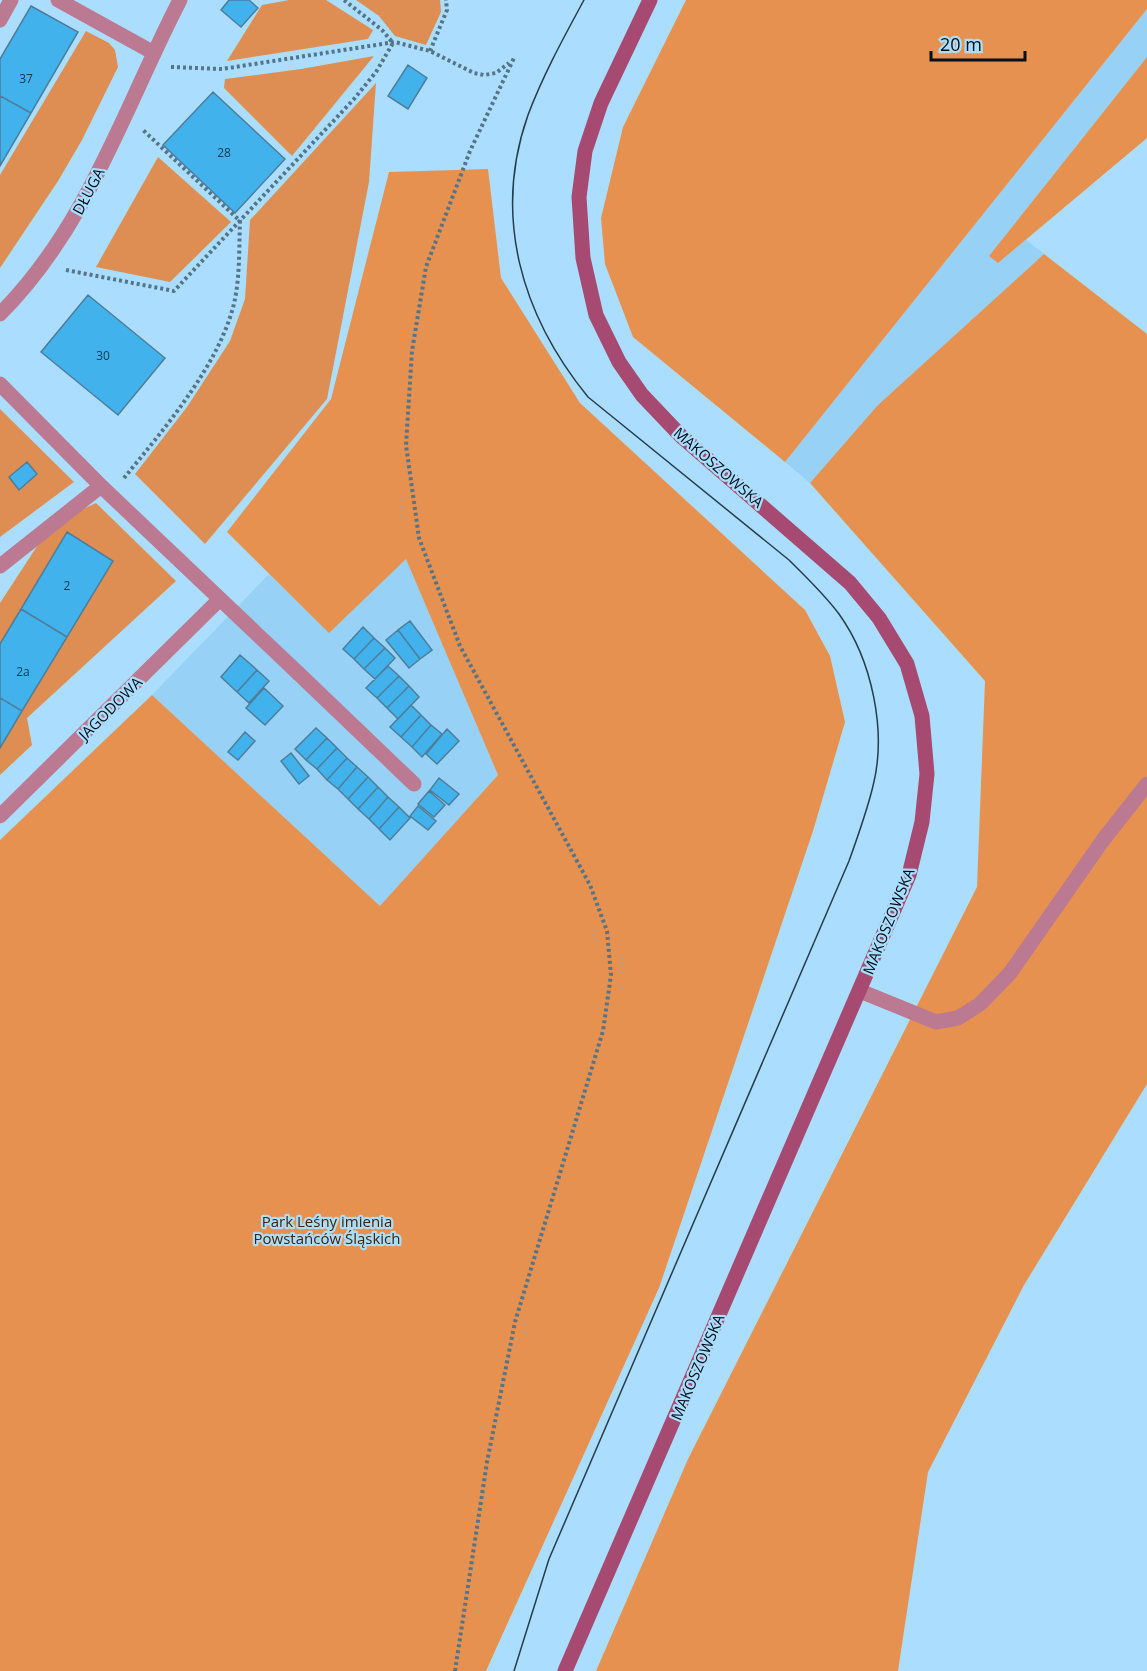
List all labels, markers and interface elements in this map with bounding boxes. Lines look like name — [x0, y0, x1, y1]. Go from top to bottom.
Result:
scale bar — [931, 24, 1026, 62]
text: 20 m — [940, 32, 982, 56]
house number: 37 — [19, 70, 33, 87]
house number: 28 — [217, 144, 231, 161]
street label: DŁUGA — [67, 164, 109, 218]
house number: 30 — [96, 347, 110, 364]
street label: MAKOSZOWSKA — [670, 422, 769, 512]
house number: 2 — [64, 577, 71, 594]
house number: 2a — [16, 663, 30, 680]
street label: JAGODOWA — [73, 672, 146, 745]
street label: MAKOSZOWSKA — [858, 864, 919, 977]
park label: Park Leśny imienia Powstańców Śląskich — [254, 1211, 400, 1248]
street label: MAKOSZOWSKA — [666, 1311, 728, 1423]

